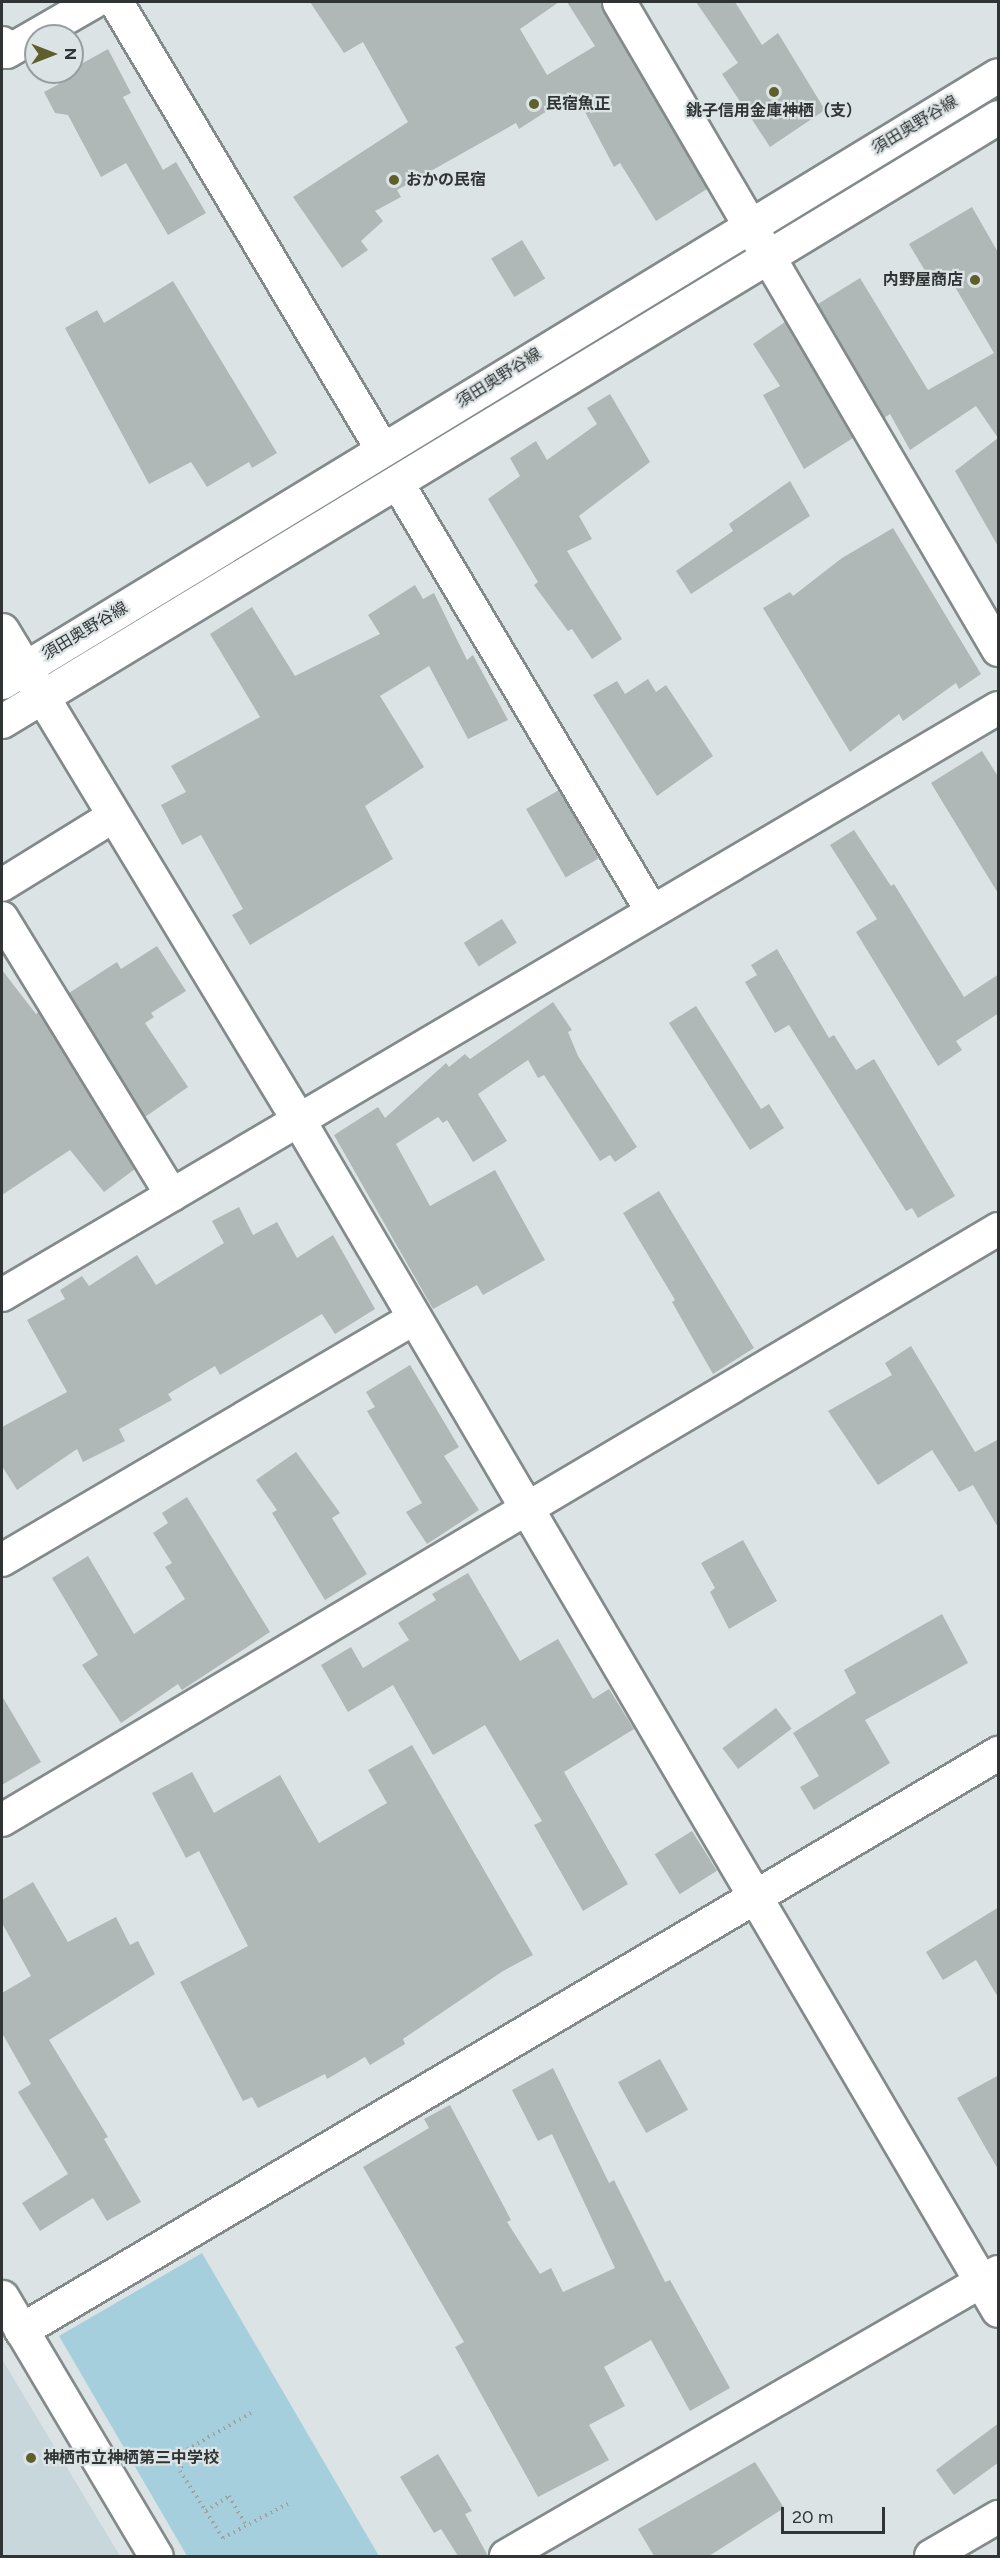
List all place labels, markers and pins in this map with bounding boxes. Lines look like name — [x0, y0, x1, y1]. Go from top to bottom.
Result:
marker: 銚子信用金庫神栖（支） — [767, 85, 781, 99]
place label: 民宿魚正 — [546, 94, 610, 114]
marker: 民宿魚正 — [527, 97, 541, 111]
place label: 銚子信用金庫神栖（支） — [686, 101, 862, 121]
place label: おかの民宿 — [406, 170, 486, 190]
marker: おかの民宿 — [387, 173, 401, 187]
place label: 内野屋商店 — [883, 270, 963, 290]
marker: 内野屋商店 — [968, 273, 982, 287]
place label: 神栖市立神栖第三中学校 — [43, 2448, 219, 2468]
marker: 神栖市立神栖第三中学校 — [24, 2451, 38, 2465]

